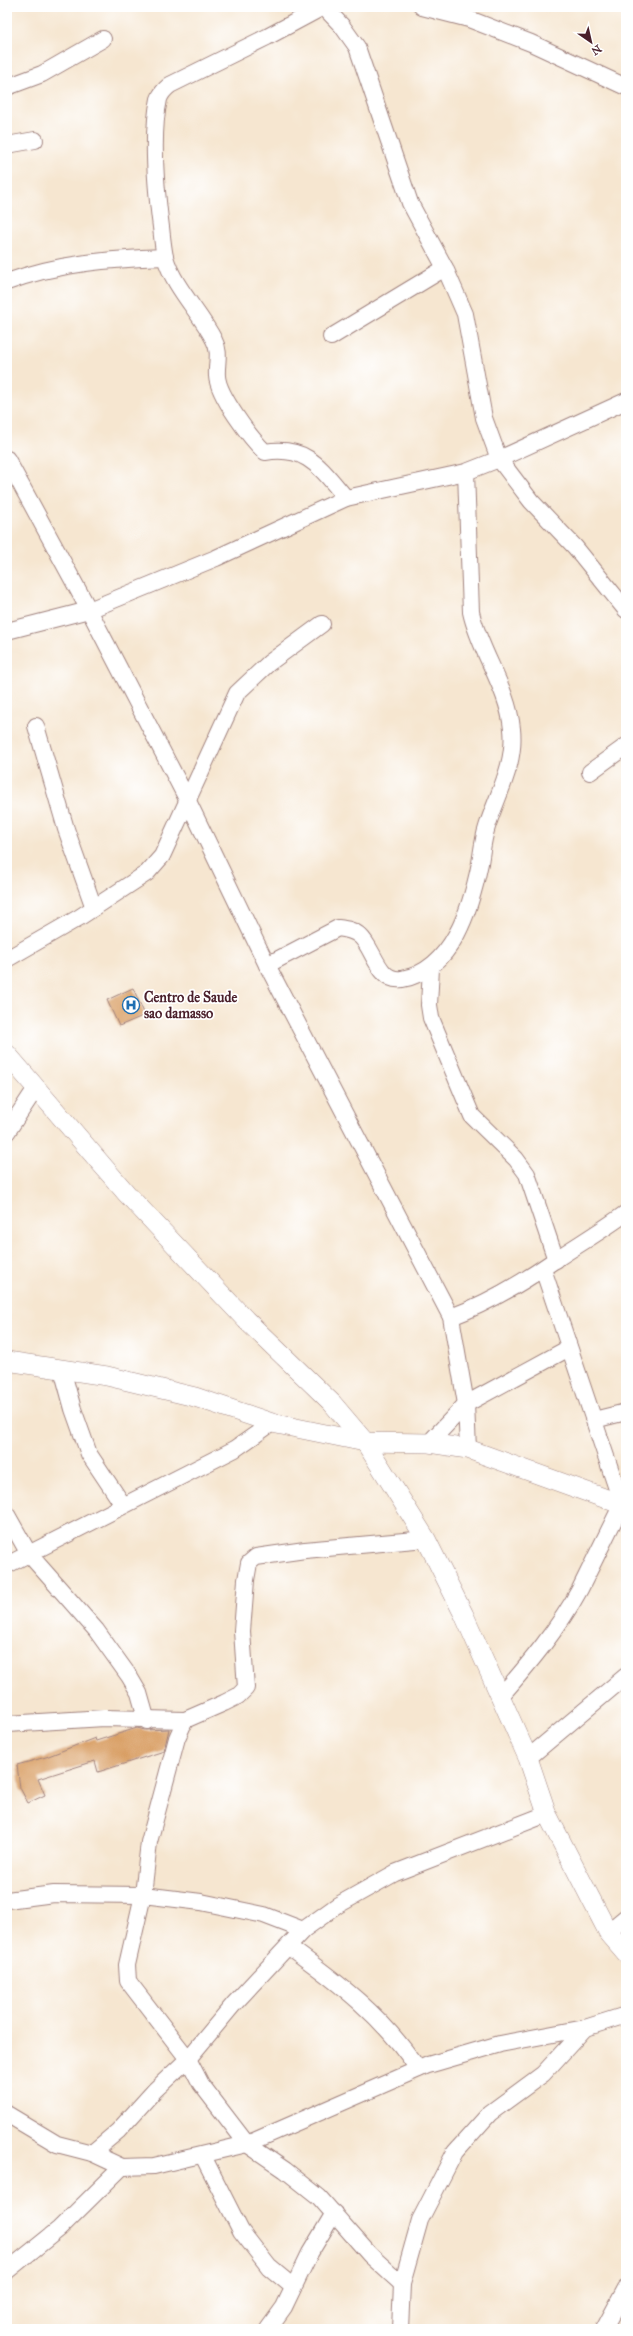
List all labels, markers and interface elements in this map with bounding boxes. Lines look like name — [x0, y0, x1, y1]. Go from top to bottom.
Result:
north arrow — [571, 22, 611, 62]
text: N — [588, 42, 604, 58]
place label: Centro de Saude sao damasso — [144, 989, 238, 1022]
hospital icon: Centro de Saude sao damasso — [121, 995, 141, 1015]

